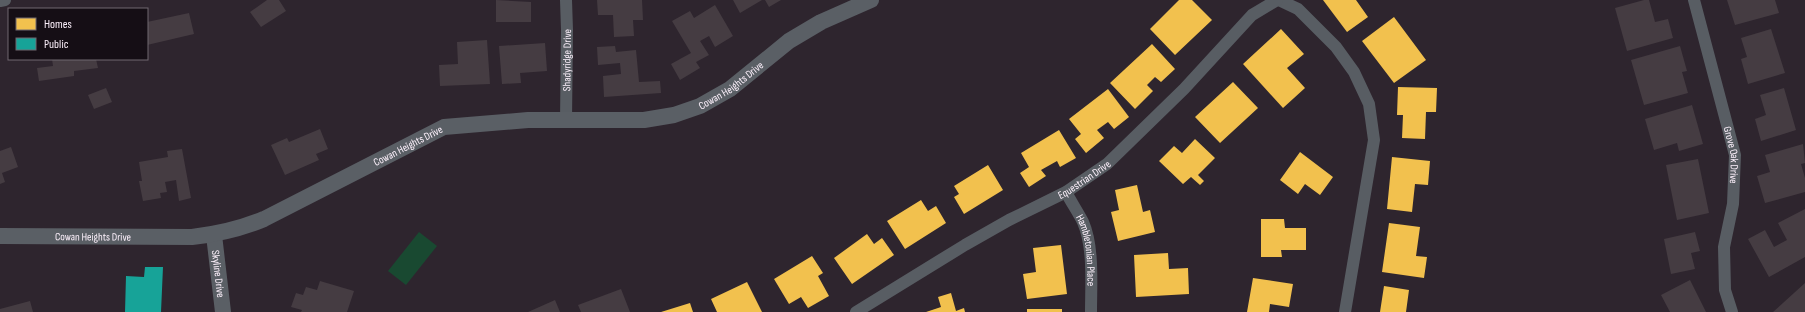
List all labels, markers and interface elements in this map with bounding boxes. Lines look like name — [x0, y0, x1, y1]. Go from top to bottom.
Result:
legend — [8, 8, 148, 60]
text: Homes — [44, 17, 72, 32]
street label: Shadyridge Drive — [560, 29, 574, 91]
text: Public — [44, 37, 69, 52]
street label: Cowan Heights Drive — [696, 58, 766, 112]
street label: Cowan Heights Drive — [371, 122, 445, 169]
street label: Grove Oak Drive — [1721, 125, 1742, 184]
street label: Equestrian Drive — [1056, 158, 1113, 202]
street label: Hambletonian Place — [1074, 212, 1098, 286]
street label: Cowan Heights Drive — [55, 230, 131, 243]
street label: Skyline Drive — [209, 249, 228, 298]

